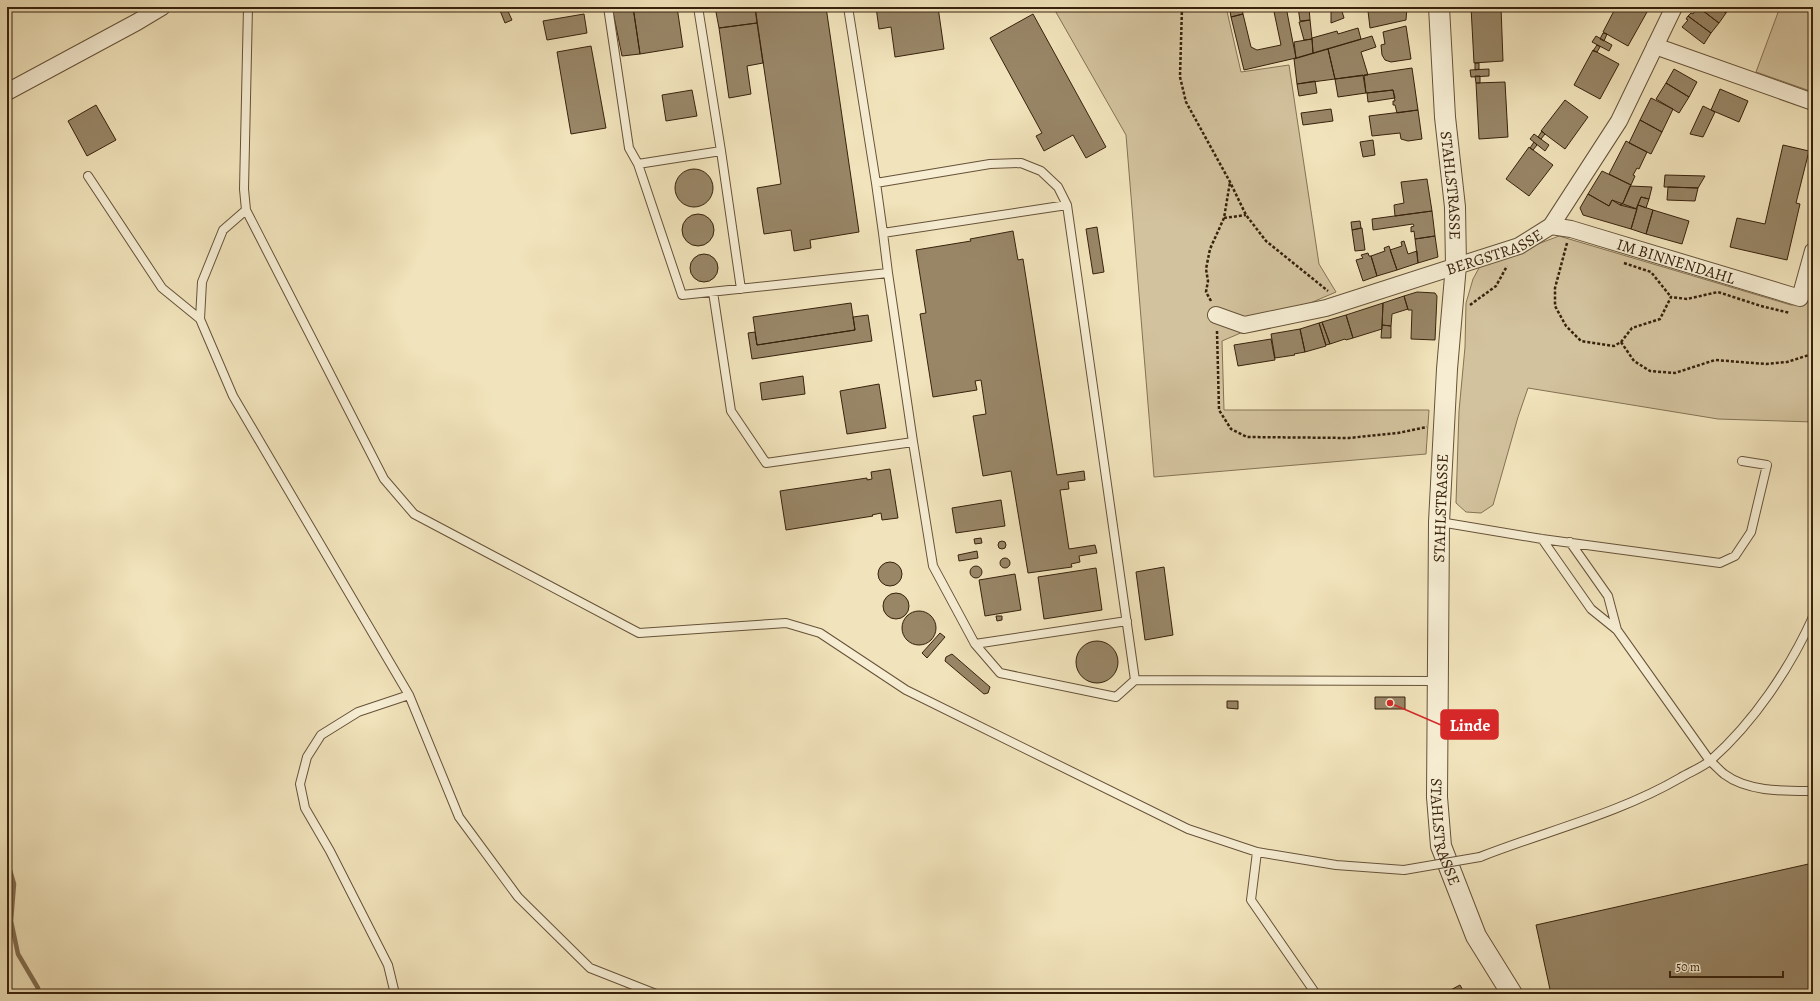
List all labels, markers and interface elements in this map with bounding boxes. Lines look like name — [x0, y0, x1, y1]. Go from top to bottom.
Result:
street label: STAHLSTRASSE — [1435, 130, 1466, 240]
street label: BERGSTRASSE — [1443, 224, 1547, 281]
street label: IM BINNENDAHL — [1614, 233, 1738, 290]
street label: STAHLSTRASSE — [1428, 453, 1454, 563]
callout: Linde — [1441, 710, 1498, 739]
text: Linde — [1450, 714, 1490, 737]
street label: STAHLSTRASSE — [1425, 778, 1465, 889]
scale bar — [1670, 953, 1783, 979]
text: 50 m — [1676, 959, 1700, 975]

